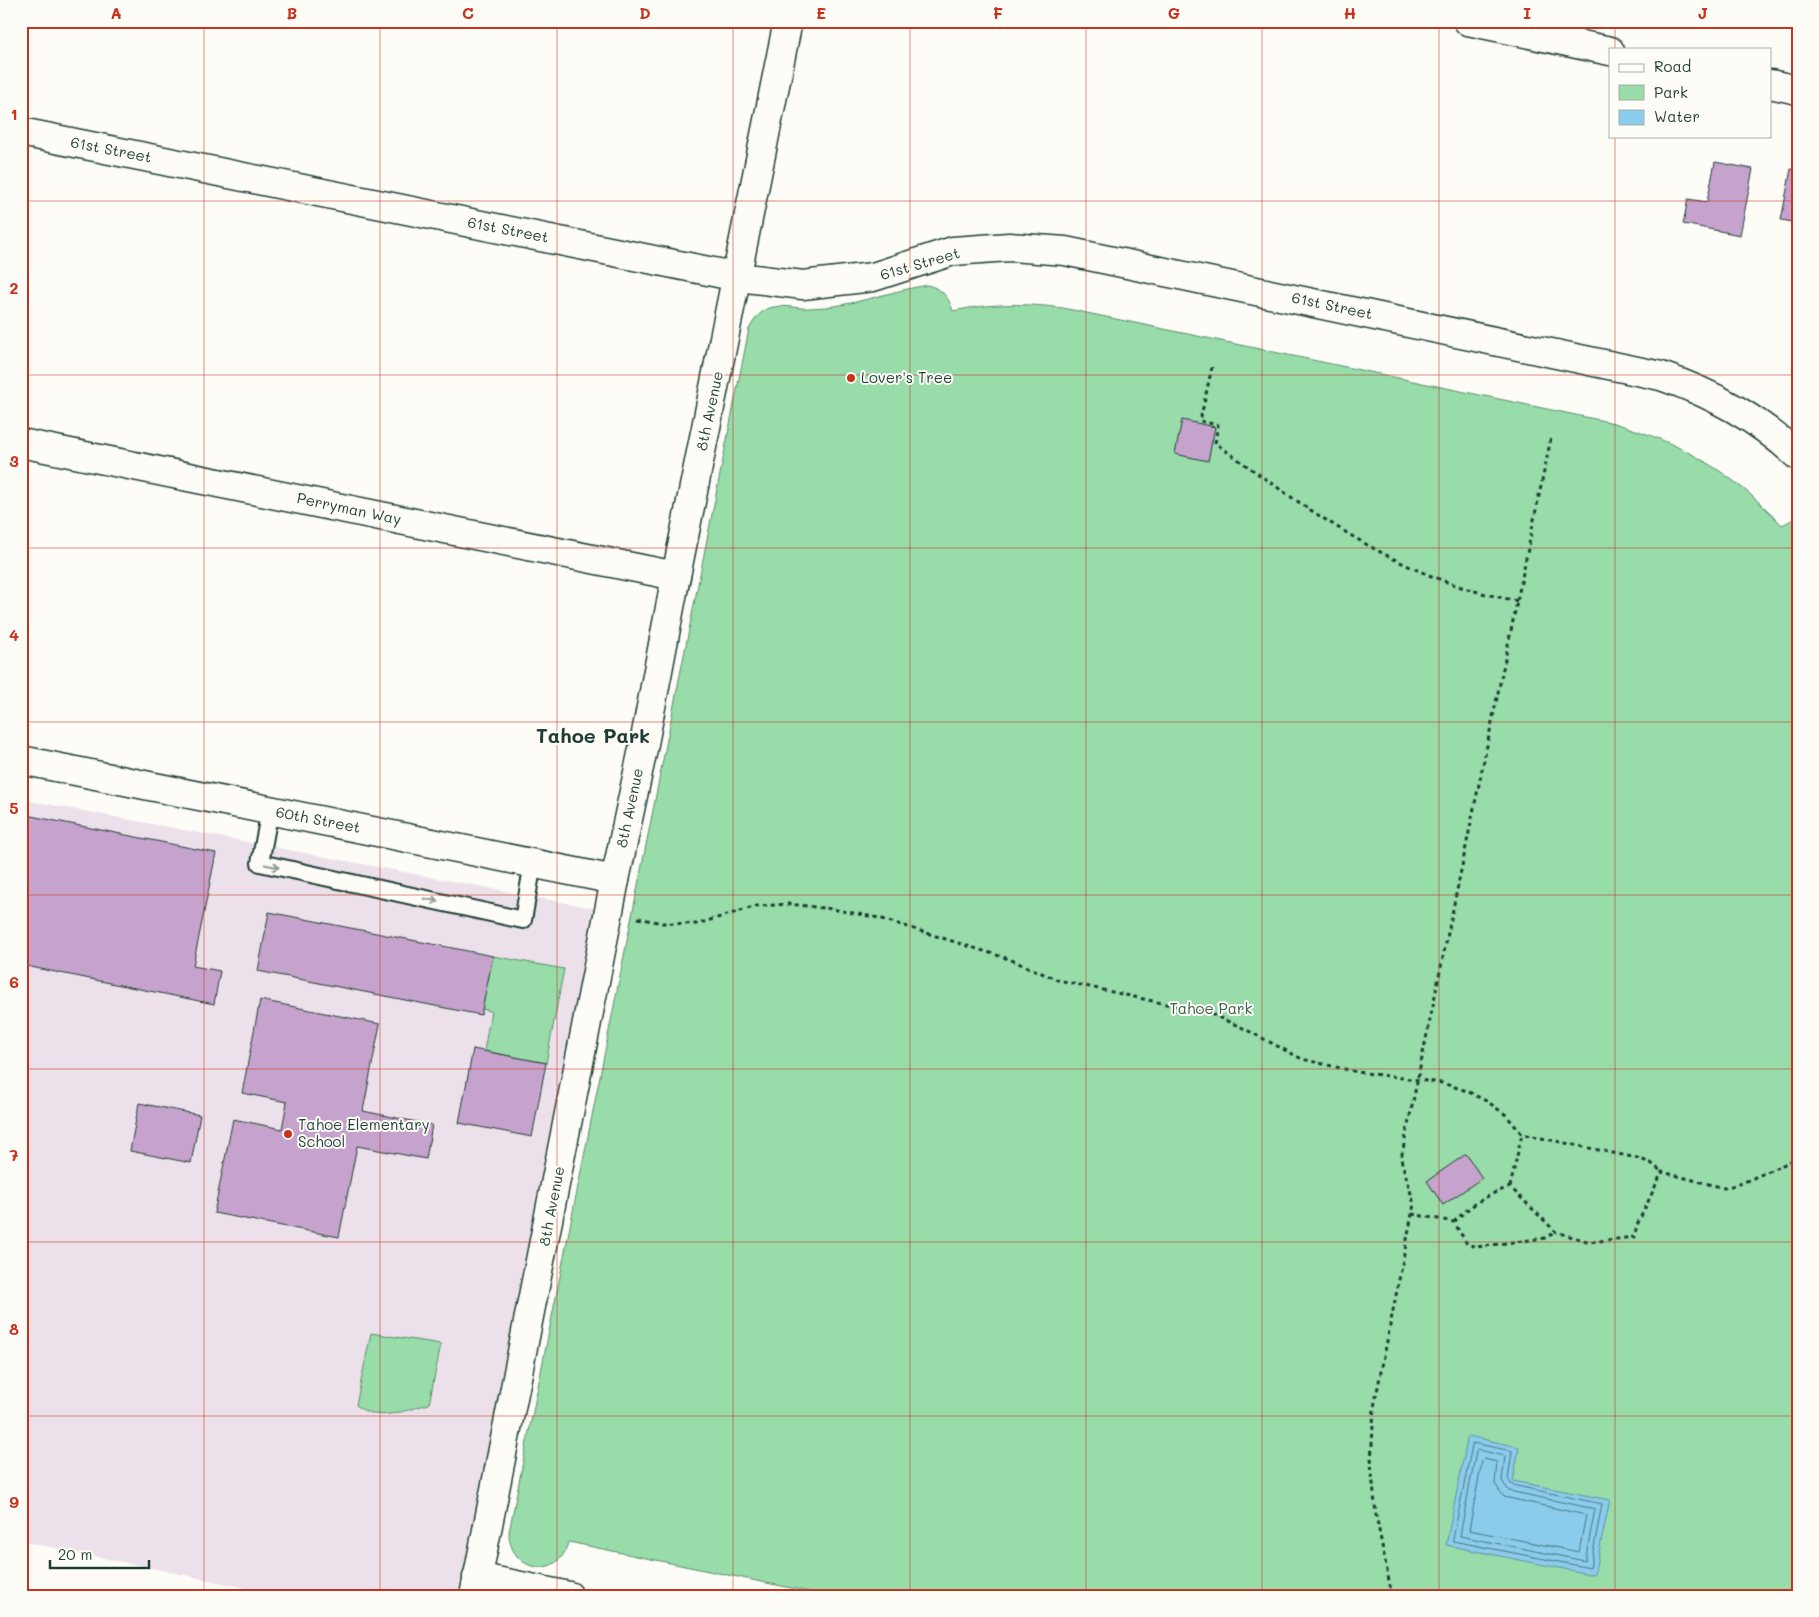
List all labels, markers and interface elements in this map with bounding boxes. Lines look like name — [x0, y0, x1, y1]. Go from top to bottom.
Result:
text: A — [110, 2, 122, 23]
text: B — [287, 2, 297, 23]
text: C — [462, 2, 474, 23]
text: D — [639, 2, 651, 23]
text: E — [816, 2, 826, 23]
text: F — [993, 2, 1003, 23]
text: G — [1168, 2, 1180, 23]
text: H — [1344, 2, 1356, 23]
text: I — [1523, 2, 1531, 23]
text: J — [1698, 2, 1708, 23]
legend — [1609, 48, 1772, 138]
text: Road — [1654, 56, 1691, 76]
text: Park — [1654, 82, 1688, 102]
text: 1 — [10, 103, 18, 124]
text: Water — [1654, 106, 1700, 126]
street label: 61st Street — [69, 131, 153, 167]
street label: 61st Street — [466, 211, 550, 247]
street label: 61st Street — [877, 242, 962, 284]
text: 2 — [10, 277, 19, 298]
street label: 61st Street — [1290, 287, 1374, 323]
place label: Lover's Tree — [861, 367, 952, 387]
street label: 8th Avenue — [691, 369, 727, 452]
marker: Lover's Tree — [845, 372, 857, 384]
text: 3 — [9, 450, 19, 471]
street label: Perryman Way — [295, 487, 403, 529]
text: 4 — [9, 624, 19, 645]
district label: Tahoe Park — [536, 722, 650, 748]
street label: 8th Avenue — [611, 766, 647, 849]
text: 5 — [9, 797, 19, 818]
street label: 60th Street — [274, 801, 362, 837]
one-way arrow — [263, 862, 279, 871]
one-way arrow — [422, 896, 438, 905]
text: 6 — [9, 971, 19, 992]
park label: Tahoe Park — [1169, 998, 1253, 1018]
place label: Tahoe Elementary School — [298, 1114, 430, 1151]
marker: Tahoe Elementary School — [282, 1128, 294, 1140]
text: 7 — [10, 1144, 19, 1165]
street label: 8th Avenue — [533, 1164, 569, 1247]
text: 8 — [9, 1318, 19, 1339]
text: 9 — [9, 1491, 19, 1512]
scale bar — [50, 1537, 149, 1569]
text: 20 m — [58, 1544, 92, 1564]

